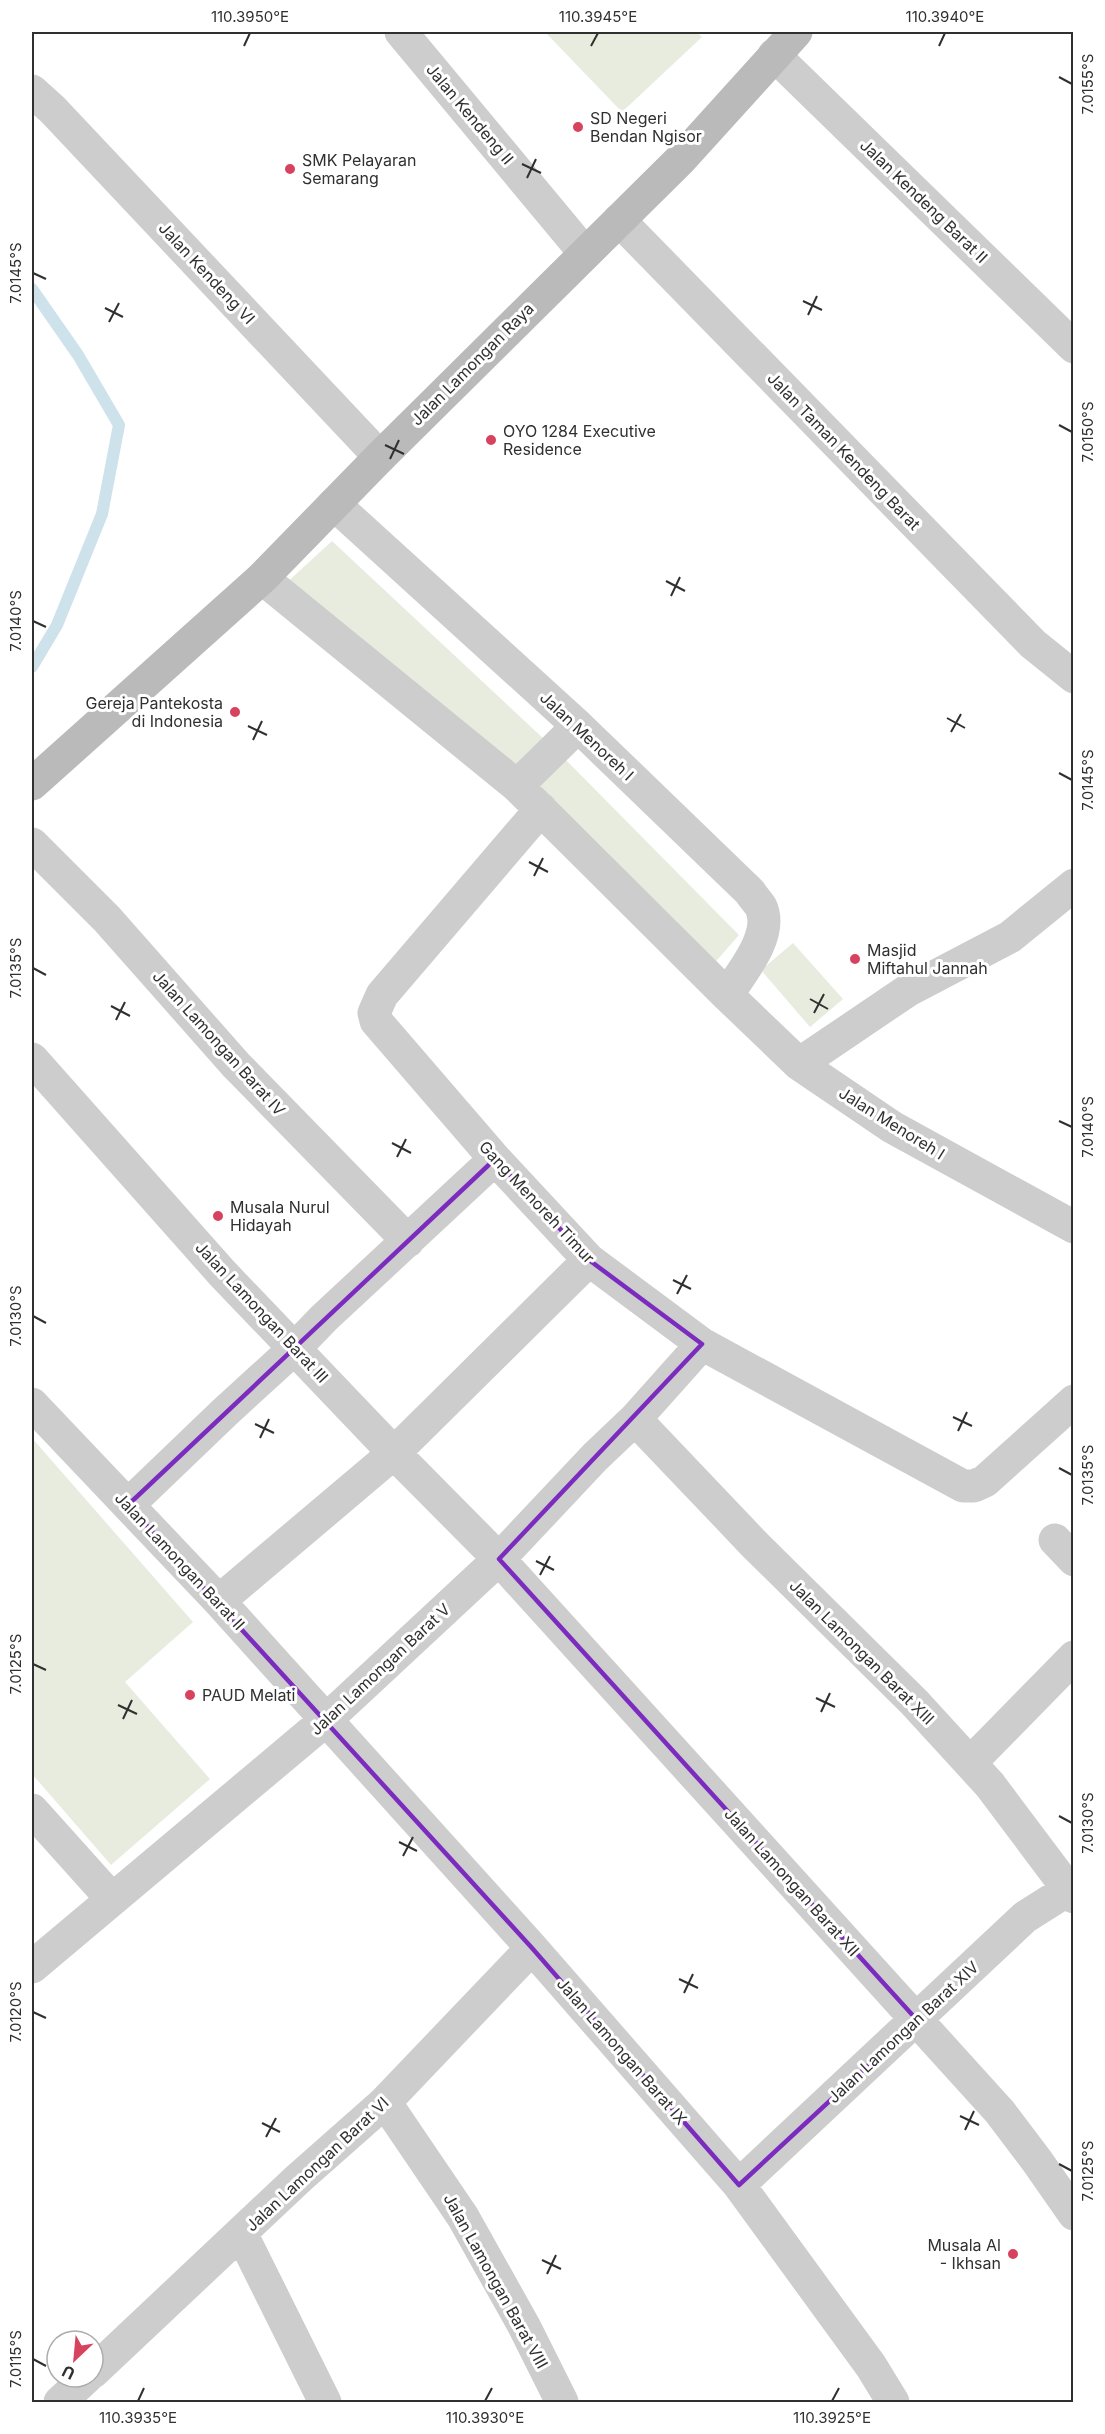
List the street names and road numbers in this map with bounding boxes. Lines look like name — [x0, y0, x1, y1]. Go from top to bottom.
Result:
street label: Jalan Kendeng II — [422, 60, 518, 168]
street label: Jalan Kendeng Barat II — [856, 135, 992, 267]
street label: Jalan Kendeng VI — [155, 218, 259, 328]
street label: Jalan Lamongan Raya — [406, 298, 538, 430]
street label: Jalan Taman Kendeng Barat — [763, 368, 925, 534]
street label: Jalan Menoreh I — [536, 687, 638, 785]
street label: Jalan Lamongan Barat IV — [149, 966, 289, 1120]
street label: Jalan Menoreh I — [835, 1082, 949, 1164]
street label: Gang Menoreh Timur — [475, 1137, 599, 1267]
street label: Jalan Lamongan Barat III — [191, 1237, 333, 1387]
street label: Jalan Lamongan Barat II — [111, 1488, 249, 1634]
street label: Jalan Lamongan Barat XIII — [785, 1575, 939, 1729]
street label: Jalan Lamongan Barat V — [306, 1599, 454, 1739]
street label: Jalan Lamongan Barat XII — [720, 1804, 864, 1960]
street label: Jalan Lamongan Barat XIV — [823, 1957, 983, 2107]
street label: Jalan Lamongan Barat IX — [553, 1973, 691, 2129]
street label: Jalan Lamongan Barat VI — [241, 2092, 393, 2236]
street label: Jalan Lamongan Barat VIII — [440, 2190, 552, 2372]

